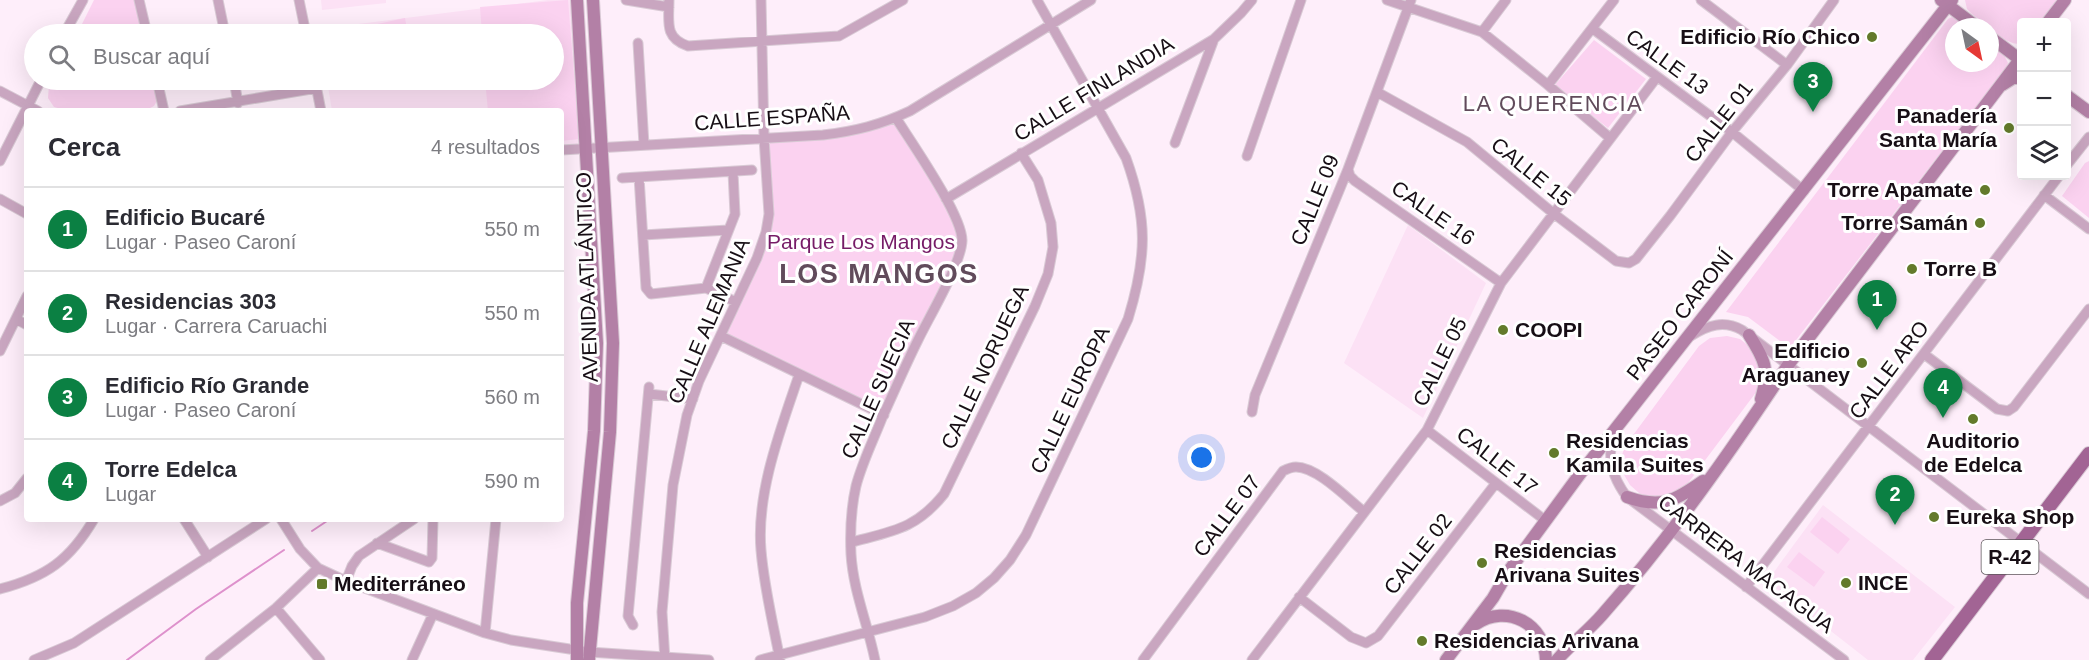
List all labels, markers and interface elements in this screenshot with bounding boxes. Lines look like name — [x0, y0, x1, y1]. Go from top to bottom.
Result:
north arrow — [1945, 18, 1999, 72]
map controls — [2017, 18, 2071, 180]
button: + — [2017, 18, 2071, 72]
search box — [24, 24, 564, 90]
street label: CALLE 13 — [1622, 24, 1713, 99]
place label: Edificio Río Chico — [1680, 25, 1860, 48]
marker: Edificio Río Chico — [1865, 30, 1879, 44]
street label: CALLE FINLANDIA — [1010, 32, 1178, 145]
icon: search — [45, 41, 78, 74]
text: Buscar aquí — [93, 44, 210, 69]
pin: 3 — [1794, 63, 1832, 112]
button: − — [2017, 72, 2071, 126]
street label: CALLE 01 — [1680, 77, 1757, 166]
district label: LA QUERENCIA — [1463, 91, 1643, 116]
street label: CALLE ESPAÑA — [693, 101, 851, 134]
place label: Panadería Santa María — [1879, 104, 1997, 151]
marker: Panadería Santa María — [2002, 121, 2016, 135]
button: layers — [2017, 126, 2071, 180]
text: Cerca — [48, 132, 120, 162]
street label: CALLE 15 — [1487, 133, 1576, 211]
text: 4 resultados — [431, 136, 540, 158]
street label: CALLE 09 — [1286, 151, 1343, 249]
street label: AVENIDA ATLÁNTICO — [571, 171, 602, 383]
street label: CALLE 16 — [1387, 176, 1479, 249]
place label: Torre Apamate — [1827, 178, 1973, 201]
marker: Torre Apamate — [1978, 183, 1992, 197]
text: Edificio Bucaré — [105, 205, 265, 230]
place label: Torre Samán — [1841, 211, 1968, 234]
marker: Torre Samán — [1973, 216, 1987, 230]
text: 1 — [62, 218, 73, 240]
text: 550 m — [484, 218, 540, 240]
park label: Parque Los Mangos — [767, 230, 955, 253]
text: Lugar · Paseo Caroní — [105, 231, 296, 253]
street label: CALLE ALEMANIA — [663, 235, 754, 407]
street label: PASEO CARONÍ — [1622, 245, 1738, 384]
place label: Torre B — [1924, 257, 1997, 280]
district label: LOS MANGOS — [779, 259, 979, 289]
marker: Torre B — [1905, 262, 1919, 276]
pin: 1 — [1858, 280, 1896, 330]
street label: CALLE NORUEGA — [936, 281, 1033, 453]
text: Residencias 303 — [105, 289, 276, 314]
text: 2 — [62, 302, 73, 324]
text: 550 m — [484, 302, 540, 324]
street label: CALLE 05 — [1408, 314, 1471, 410]
text: Lugar · Carrera Caruachi — [105, 315, 327, 337]
street label: CALLE SUECIA — [836, 315, 919, 462]
street label: CALLE ARO — [1844, 316, 1933, 423]
place label: COOPI — [1515, 318, 1583, 341]
street label: CALLE EUROPA — [1025, 323, 1114, 477]
marker: COOPI — [1496, 323, 1510, 337]
place label: Edificio Araguaney — [1741, 339, 1850, 386]
marker: Edificio Araguaney — [1855, 356, 1869, 370]
pin: 4 — [1924, 368, 1962, 418]
text: Edificio Río Grande — [105, 373, 309, 398]
text: 3 — [62, 386, 73, 408]
text: 560 m — [484, 386, 540, 408]
text: Lugar · Paseo Caroní — [105, 399, 296, 421]
marker: Auditorio de Edelca — [1966, 412, 1980, 426]
street label: CALLE 17 — [1453, 422, 1542, 499]
place label: Residencias Kamila Suites — [1566, 429, 1704, 476]
place label: Auditorio de Edelca — [1924, 429, 2022, 476]
your location — [1187, 443, 1216, 472]
marker: Residencias Kamila Suites — [1547, 446, 1561, 460]
text: Torre Edelca — [105, 457, 237, 482]
text: 4 — [62, 470, 73, 492]
text: 590 m — [484, 470, 540, 492]
street label: CALLE 07 — [1189, 471, 1265, 561]
pin: 2 — [1876, 476, 1914, 525]
text: Lugar — [105, 483, 156, 505]
street label: CARRERA MACAGUA — [1654, 490, 1838, 637]
place label: Eureka Shop — [1946, 505, 2074, 528]
street label: CALLE 02 — [1379, 509, 1456, 598]
marker: Eureka Shop — [1927, 510, 1941, 524]
place label: Residencias Arivana Suites — [1494, 539, 1640, 586]
road number: R-42 — [1982, 540, 2038, 574]
marker: Residencias Arivana Suites — [1475, 556, 1489, 570]
place label: INCE — [1858, 571, 1908, 594]
place label: Mediterráneo — [334, 572, 466, 595]
marker: INCE — [1839, 576, 1853, 590]
marker: Mediterráneo — [315, 577, 329, 591]
place label: Residencias Arivana — [1434, 629, 1639, 652]
marker: Residencias Arivana — [1415, 634, 1429, 648]

